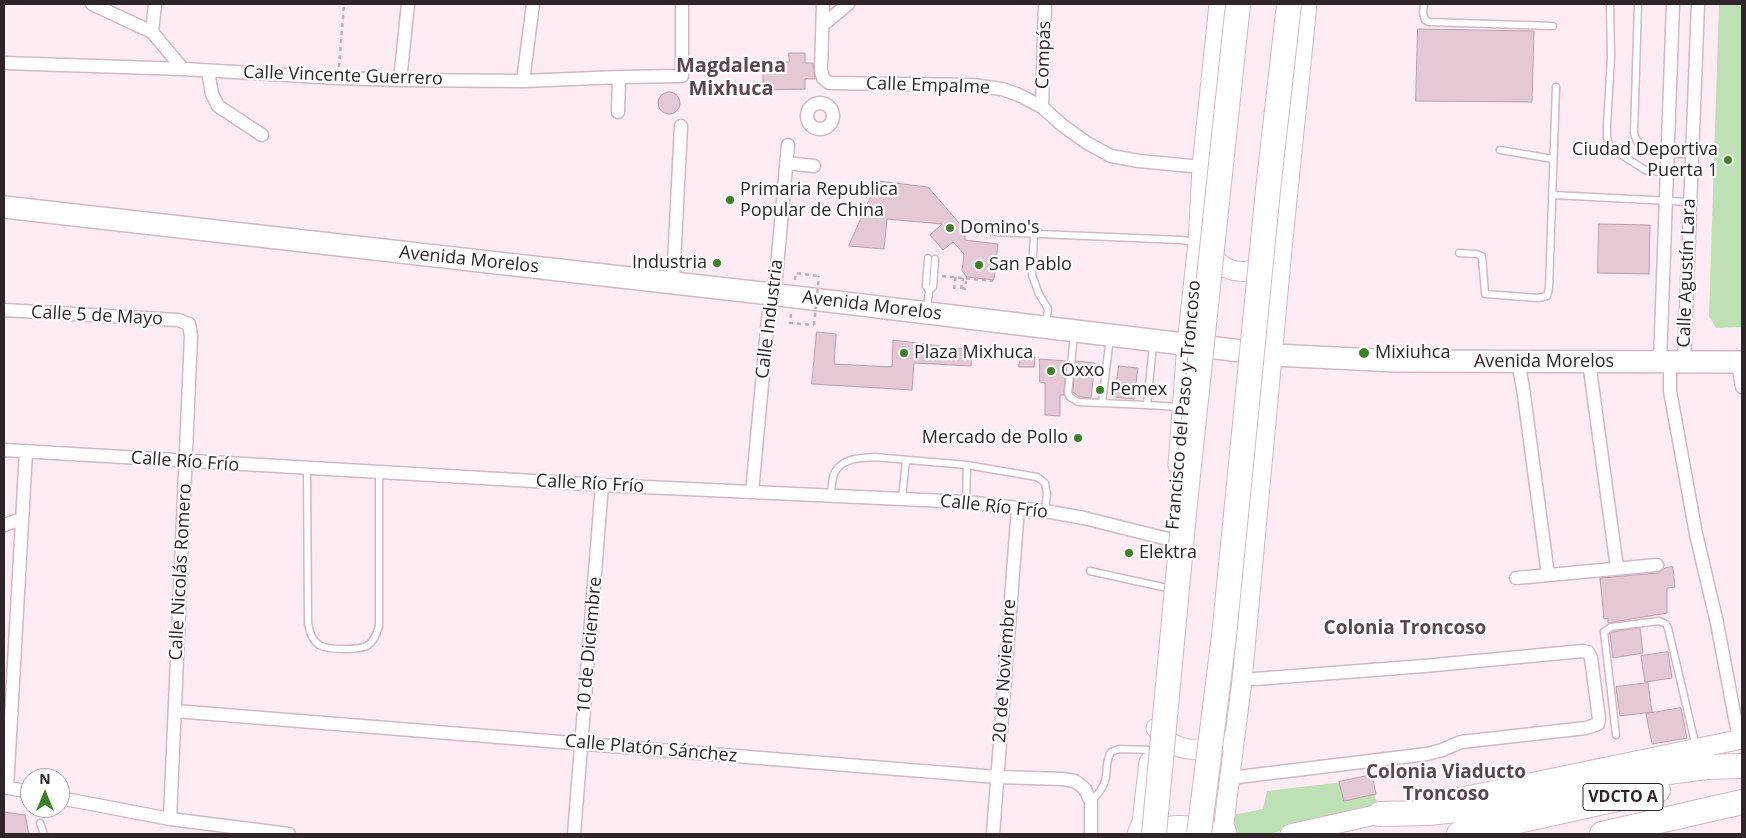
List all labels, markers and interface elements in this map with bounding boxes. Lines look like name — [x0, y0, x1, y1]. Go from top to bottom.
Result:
street label: Compás — [1032, 20, 1056, 90]
district label: Magdalena Mixhuca — [676, 54, 786, 101]
street label: Calle Vincente Guerrero — [243, 62, 443, 90]
street label: Calle Empalme — [866, 73, 990, 99]
place label: Ciudad Deportiva Puerta 1 — [1572, 139, 1718, 182]
marker: Ciudad Deportiva Puerta 1 — [1722, 154, 1734, 166]
place label: Primaria Republica Popular de China — [740, 179, 898, 222]
marker: Primaria Republica Popular de China — [724, 194, 736, 206]
street label: Calle Agustín Lara — [1674, 198, 1700, 348]
place label: Domino's — [960, 217, 1039, 239]
marker: Domino's — [944, 222, 956, 234]
street label: Avenida Morelos — [398, 242, 540, 278]
place label: Industria — [632, 252, 707, 274]
place label: San Pablo — [989, 254, 1072, 276]
marker: Industria — [711, 257, 723, 269]
street label: Calle Industria — [752, 258, 788, 380]
marker: San Pablo — [973, 259, 985, 271]
street label: Francisco del Paso y Troncoso — [1162, 279, 1206, 531]
street label: Avenida Morelos — [801, 287, 943, 325]
street label: Calle 5 de Mayo — [31, 302, 163, 330]
place label: Plaza Mixhuca — [914, 342, 1033, 364]
place label: Mixiuhca — [1375, 342, 1450, 364]
marker: Mixiuhca — [1357, 346, 1371, 360]
marker: Plaza Mixhuca — [898, 347, 910, 359]
street label: Avenida Morelos — [1474, 351, 1614, 373]
place label: Oxxo — [1061, 360, 1105, 382]
marker: Oxxo — [1045, 365, 1057, 377]
place label: Pemex — [1110, 379, 1167, 401]
marker: Pemex — [1094, 384, 1106, 396]
place label: Mercado de Pollo — [922, 427, 1068, 449]
marker: Mercado de Pollo — [1072, 432, 1084, 444]
street label: Calle Río Frío — [130, 447, 240, 477]
street label: Calle Río Frío — [535, 470, 645, 498]
street label: Calle Nicolás Romero — [166, 483, 196, 661]
street label: Calle Río Frío — [939, 491, 1049, 523]
place label: Elektra — [1139, 542, 1197, 564]
marker: Elektra — [1123, 547, 1135, 559]
street label: 10 de Diciembre — [573, 576, 607, 714]
street label: 20 de Noviembre — [989, 598, 1021, 744]
district label: Colonia Troncoso — [1324, 618, 1486, 640]
street label: Calle Platón Sánchez — [564, 731, 738, 767]
district label: Colonia Viaducto Troncoso — [1366, 762, 1526, 806]
north arrow — [20, 768, 70, 818]
text: N — [39, 769, 51, 788]
road number: VDCTO A — [1583, 784, 1663, 810]

